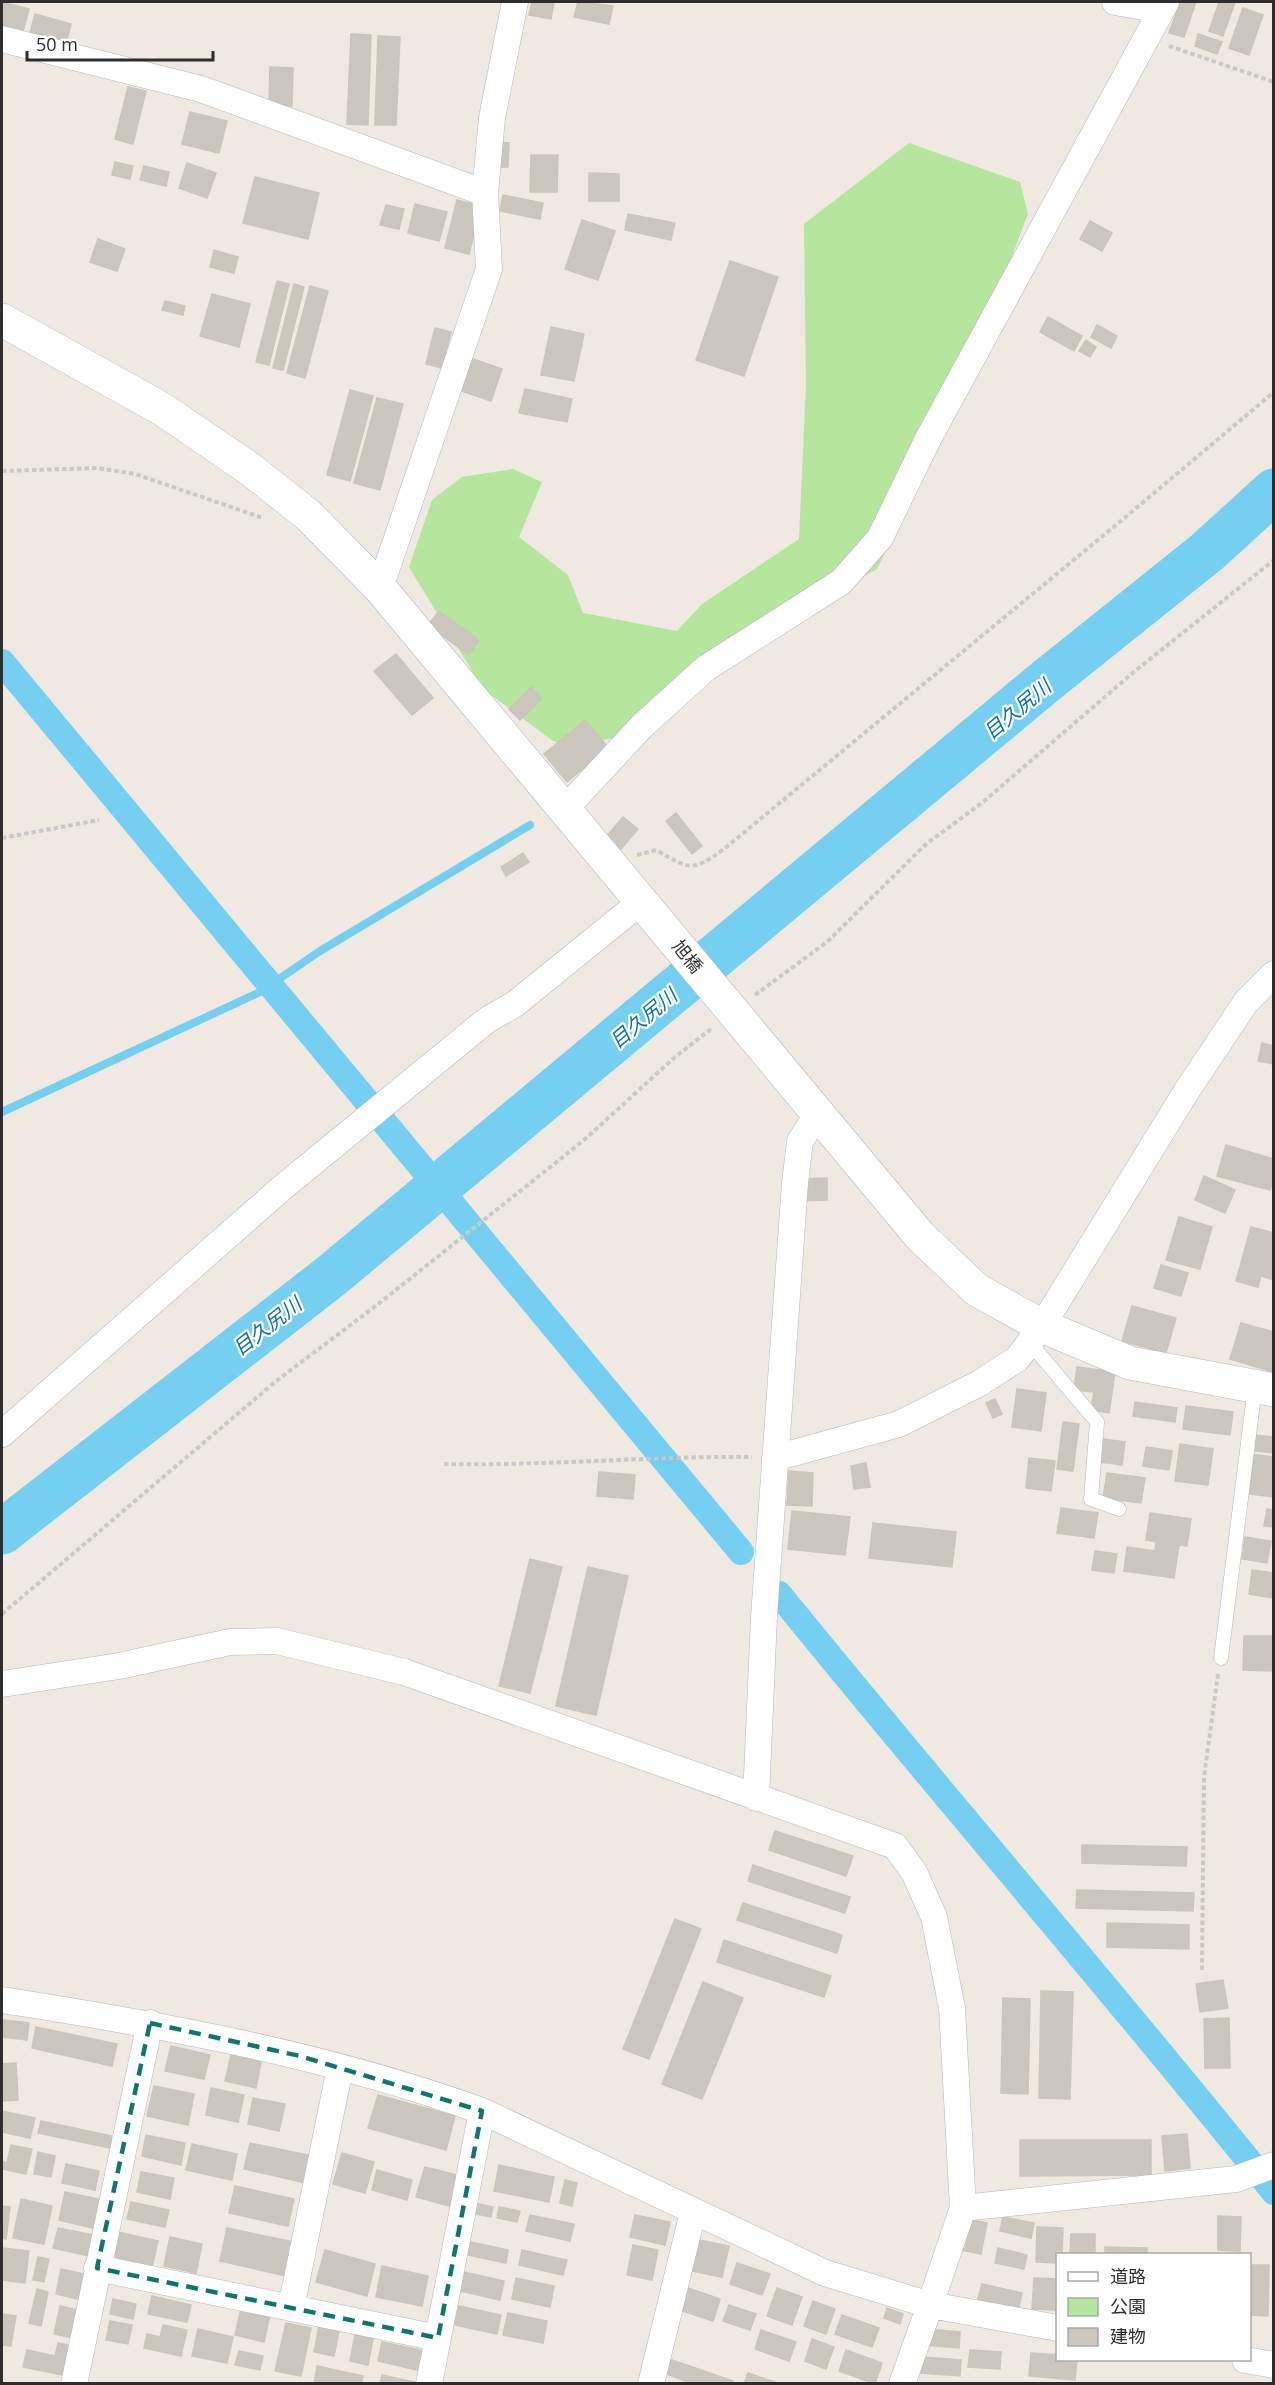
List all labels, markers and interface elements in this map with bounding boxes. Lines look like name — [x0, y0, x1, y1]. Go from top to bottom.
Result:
scale bar — [27, 24, 213, 62]
text: 50 m — [36, 32, 78, 56]
water label: 目久尻川 — [978, 672, 1058, 745]
street label: 旭橋 — [667, 934, 709, 978]
water label: 目久尻川 — [604, 981, 684, 1054]
water label: 目久尻川 — [227, 1290, 308, 1361]
legend — [1056, 2253, 1251, 2361]
text: 道路 — [1110, 2264, 1146, 2288]
text: 公園 — [1110, 2294, 1146, 2318]
text: 建物 — [1110, 2324, 1146, 2348]

